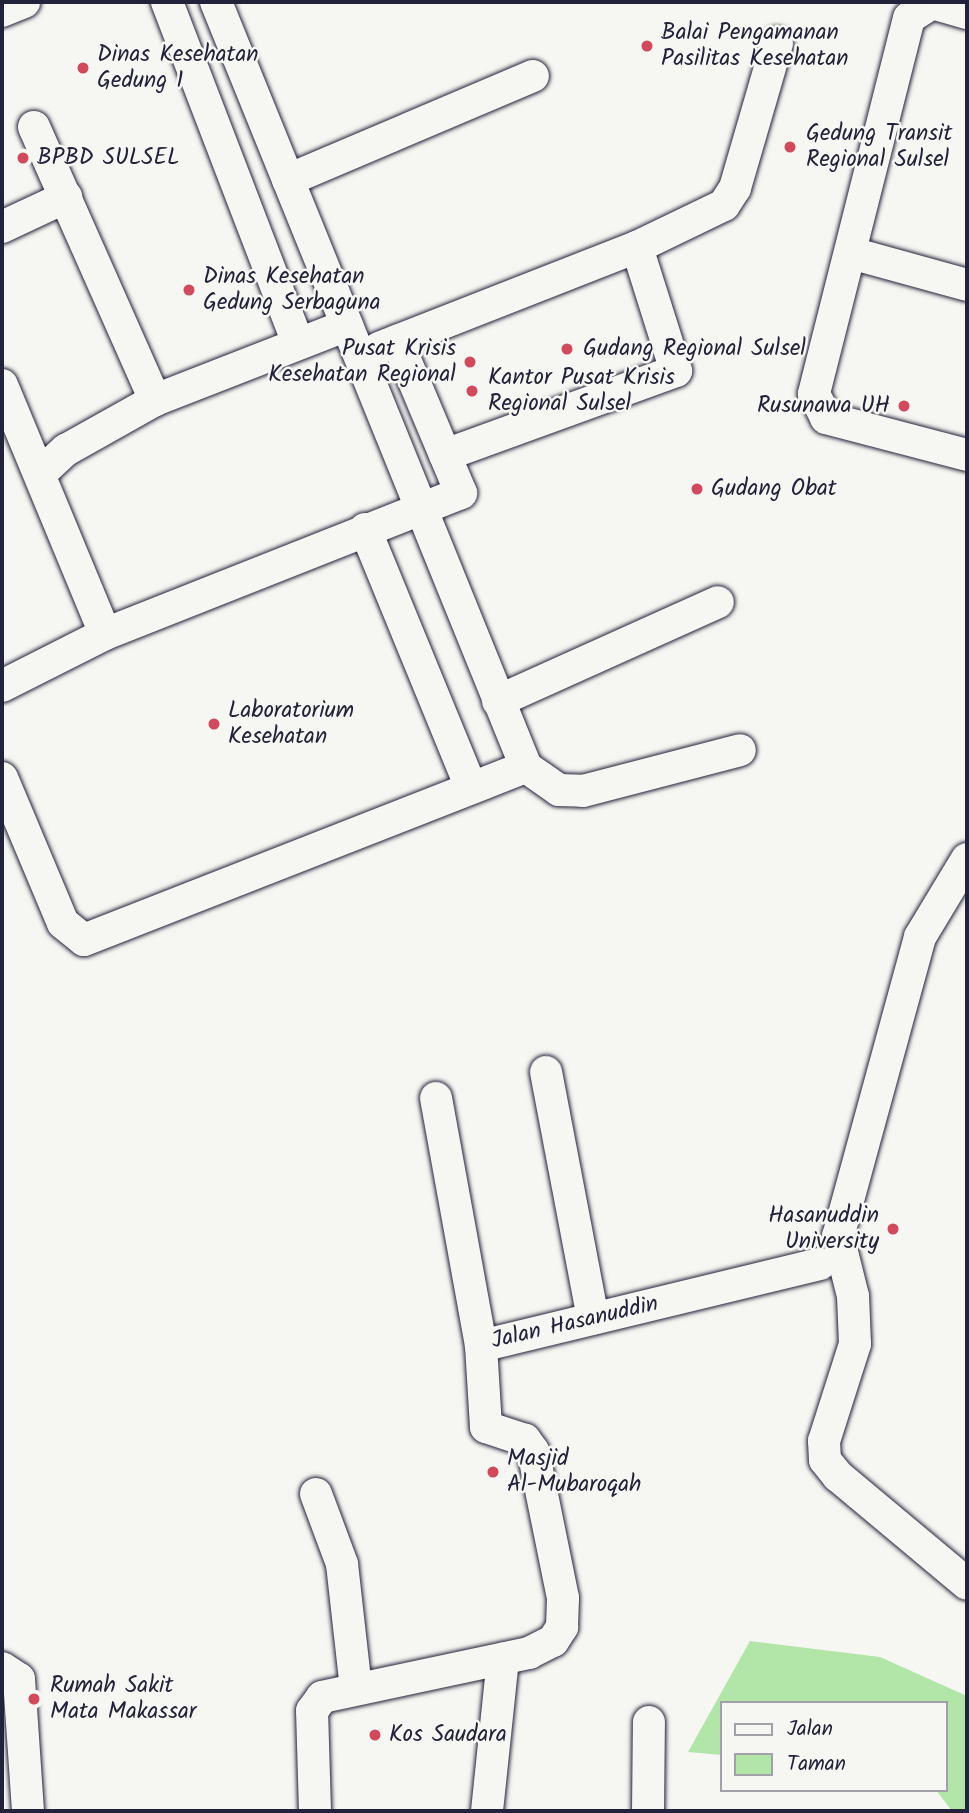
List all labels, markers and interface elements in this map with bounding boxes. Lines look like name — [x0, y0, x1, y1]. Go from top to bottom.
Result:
place label: Balai Pengamanan Pasilitas Kesehatan — [661, 19, 849, 73]
marker: Balai Pengamanan Pasilitas Kesehatan — [639, 38, 655, 54]
place label: Dinas Kesehatan Gedung 1 — [97, 41, 259, 95]
marker: Dinas Kesehatan Gedung 1 — [75, 60, 91, 76]
place label: Gedung Transit Regional Sulsel — [806, 120, 952, 174]
marker: Gedung Transit Regional Sulsel — [780, 137, 800, 157]
place label: BPBD SULSEL — [37, 144, 180, 172]
marker: BPBD SULSEL — [15, 150, 31, 166]
place label: Dinas Kesehatan Gedung Serbaguna — [203, 263, 380, 317]
marker: Dinas Kesehatan Gedung Serbaguna — [181, 282, 197, 298]
place label: Pusat Krisis Kesehatan Regional — [268, 335, 456, 389]
place label: Gudang Regional Sulsel — [583, 335, 806, 363]
marker: Gudang Regional Sulsel — [557, 339, 577, 359]
marker: Pusat Krisis Kesehatan Regional — [462, 354, 478, 370]
place label: Kantor Pusat Krisis Regional Sulsel — [488, 364, 675, 418]
marker: Kantor Pusat Krisis Regional Sulsel — [462, 381, 482, 401]
place label: Rusunawa UH — [757, 392, 890, 420]
marker: Rusunawa UH — [896, 398, 912, 414]
place label: Gudang Obat — [711, 475, 837, 503]
marker: Gudang Obat — [689, 481, 705, 497]
place label: Laboratorium Kesehatan — [228, 697, 354, 751]
marker: Laboratorium Kesehatan — [206, 716, 222, 732]
place label: Hasanuddin University — [768, 1202, 879, 1256]
marker: Hasanuddin University — [885, 1221, 901, 1237]
street label: Jalan Hasanuddin — [489, 1290, 661, 1356]
place label: Masjid Al-Mubaroqah — [507, 1445, 641, 1499]
marker: Masjid Al-Mubaroqah — [485, 1464, 501, 1480]
place label: Rumah Sakit Mata Makassar — [50, 1672, 196, 1726]
marker: Rumah Sakit Mata Makassar — [24, 1689, 44, 1709]
legend — [720, 1701, 948, 1792]
text: Jalan — [787, 1713, 833, 1746]
place label: Kos Saudara — [389, 1721, 507, 1749]
marker: Kos Saudara — [367, 1727, 383, 1743]
text: Taman — [787, 1748, 846, 1781]

